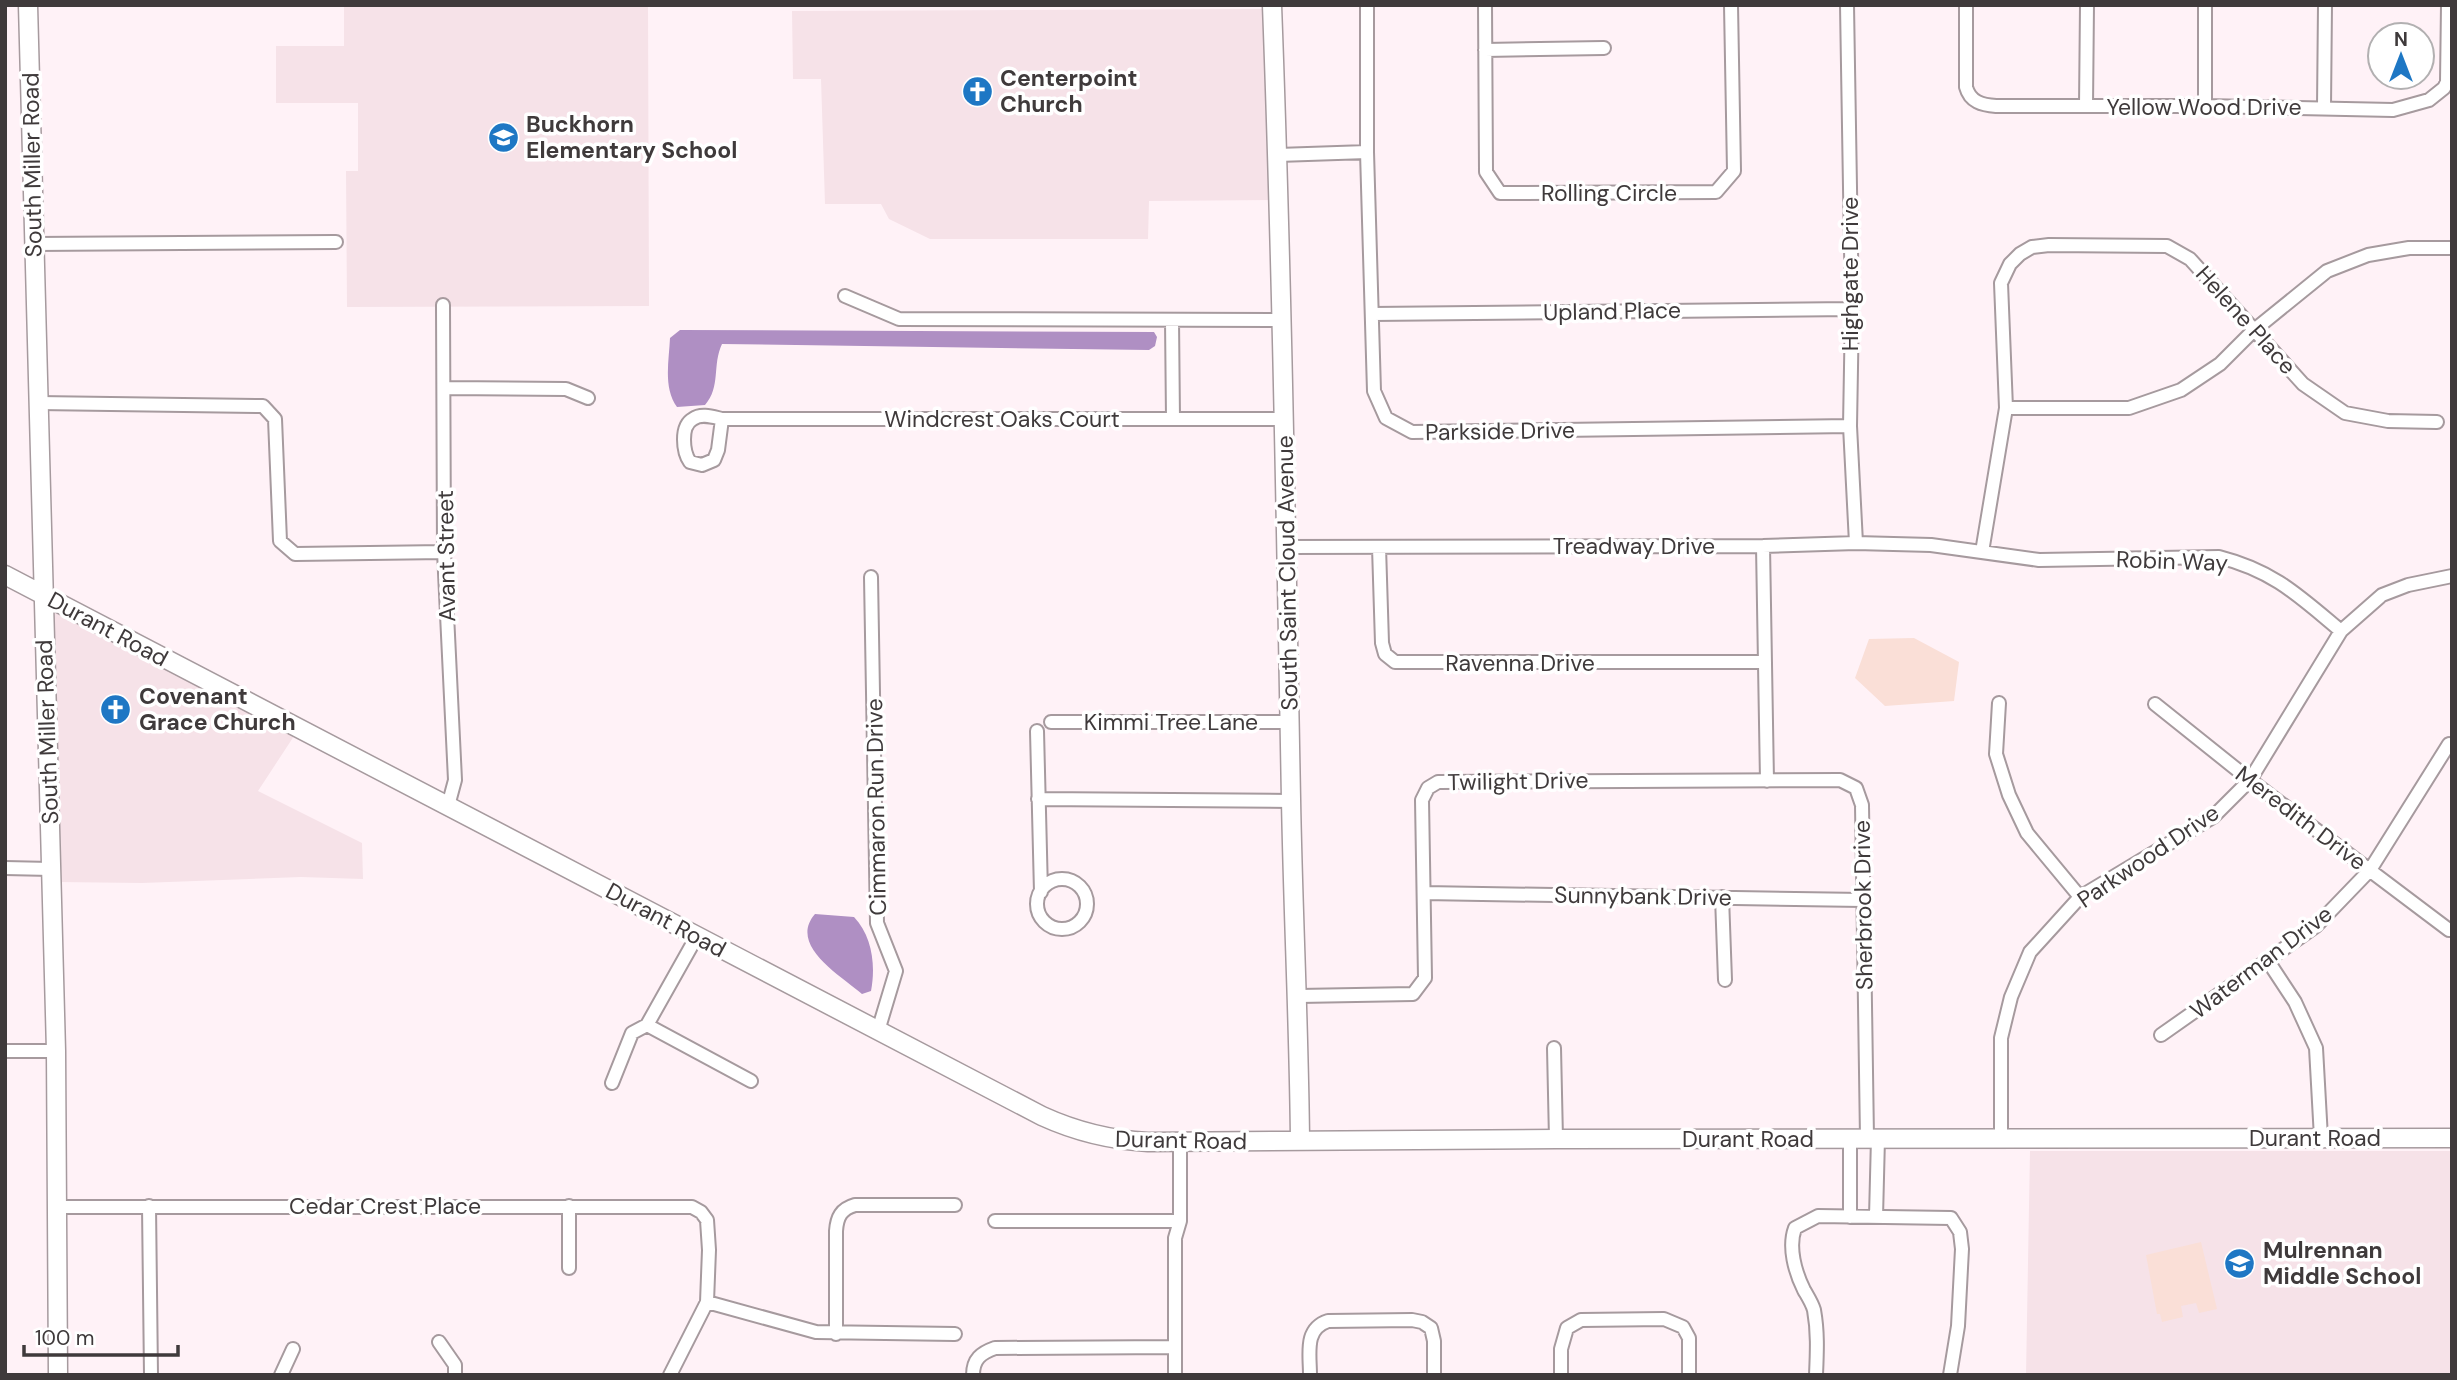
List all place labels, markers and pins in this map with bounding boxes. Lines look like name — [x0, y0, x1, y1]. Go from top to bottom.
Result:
place label: Centerpoint Church — [1000, 63, 1137, 119]
church icon: Centerpoint Church — [960, 74, 994, 108]
place label: Buckhorn Elementary School — [526, 109, 738, 165]
school or university icon: Buckhorn Elementary School — [486, 120, 520, 154]
place label: Covenant Grace Church — [139, 681, 296, 737]
church icon: Covenant Grace Church — [99, 692, 133, 726]
place label: Mulrennan Middle School — [2263, 1235, 2421, 1291]
school or university icon: Mulrennan Middle School — [2223, 1246, 2257, 1280]

